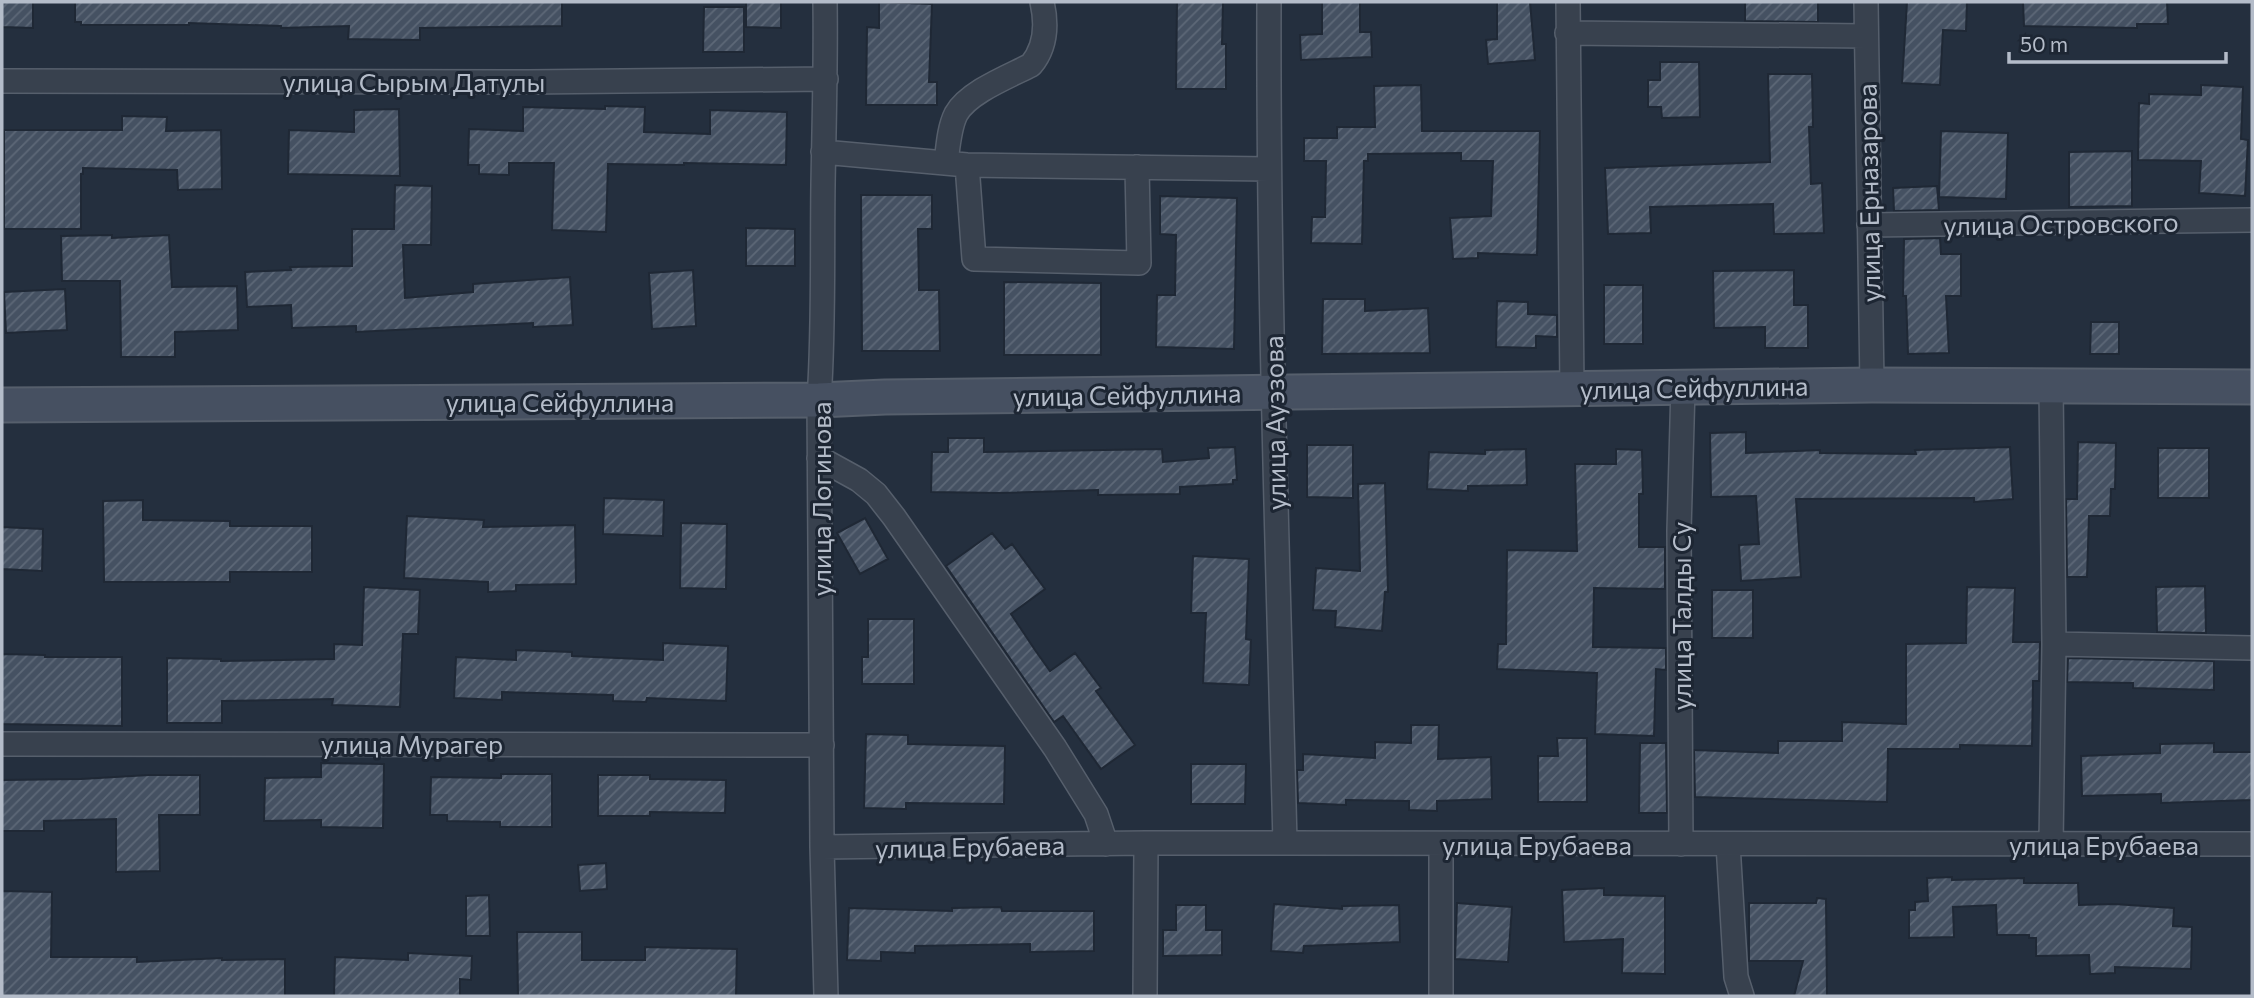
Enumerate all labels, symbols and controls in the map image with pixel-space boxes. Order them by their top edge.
scale bar [2009,21,2226,65]
text: 50 m [2020,31,2068,56]
street label: улица Сырым Датулы [283,66,545,97]
street label: улица Ерназарова [1851,83,1885,303]
street label: улица Островского [1943,205,2179,241]
street label: улица Ауэзова [1257,335,1291,511]
street label: улица Сейфуллина [1579,370,1809,404]
street label: улица Сейфуллина [1012,377,1242,411]
street label: улица Сейфуллина [446,386,674,417]
street label: улица Логинова [805,401,836,597]
street label: улица Талды Су [1665,522,1696,710]
street label: улица Мурагер [321,728,503,759]
street label: улица Ерубаева [875,829,1065,863]
street label: улица Ерубаева [1442,829,1632,860]
street label: улица Ерубаева [2009,829,2199,860]

